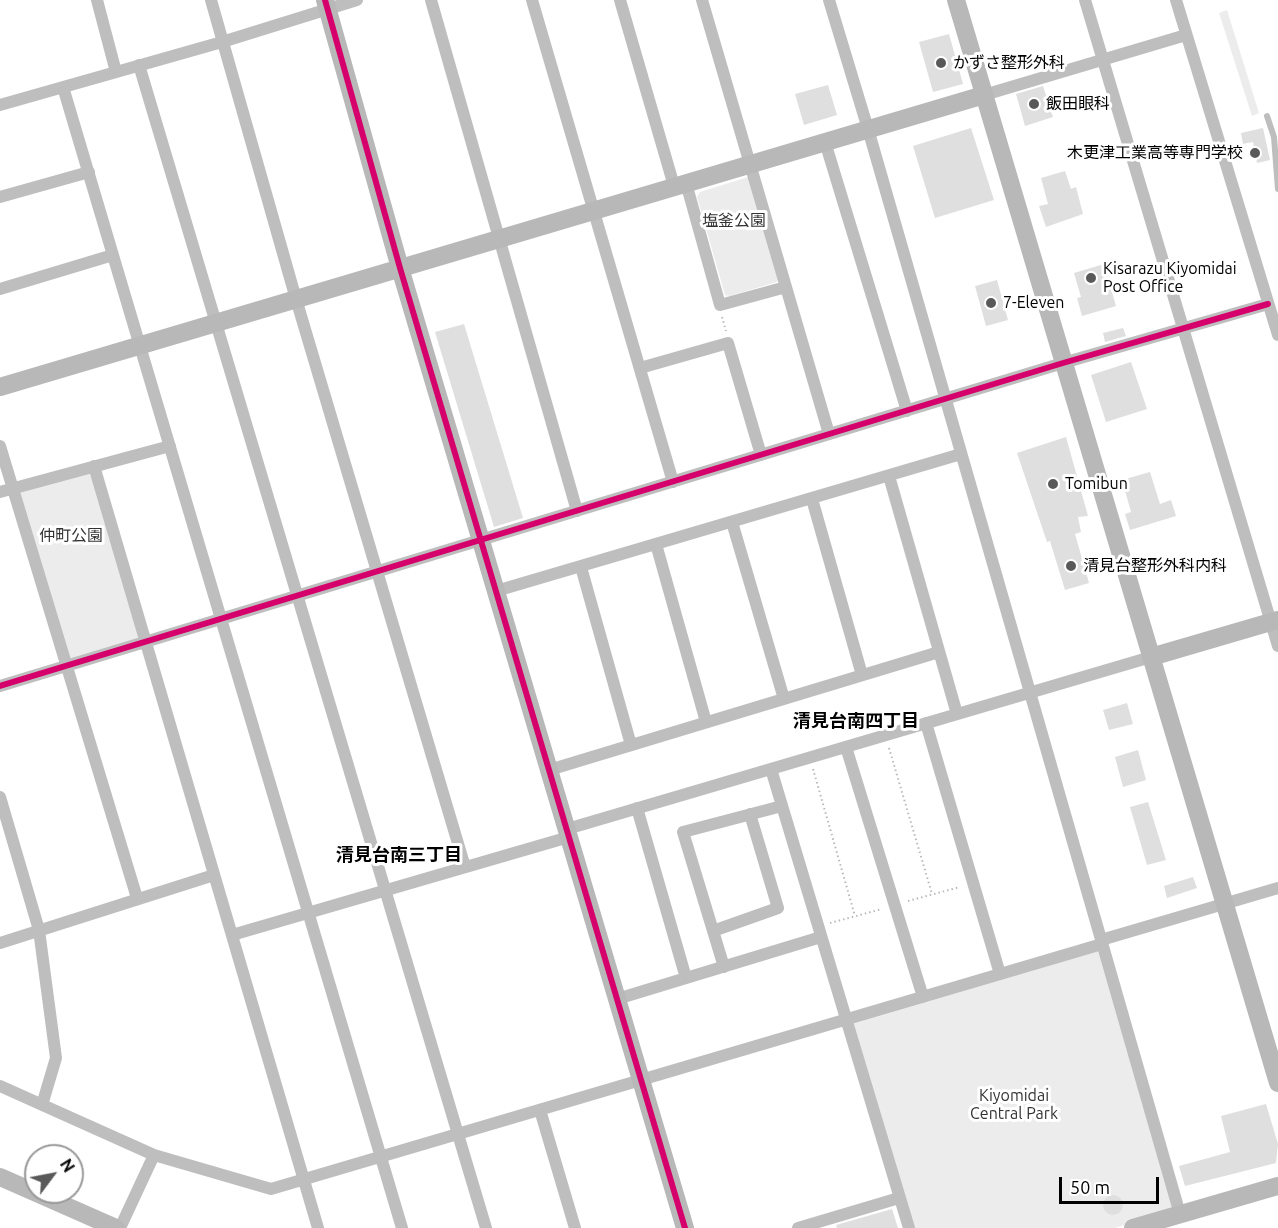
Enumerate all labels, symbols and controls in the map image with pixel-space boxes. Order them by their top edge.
place label: かずさ整形外科 [953,53,1065,73]
marker: かずさ整形外科 [934,56,948,70]
place label: 飯田眼科 [1046,94,1110,114]
marker: 飯田眼科 [1027,97,1041,111]
place label: 木更津工業高等専門学校 [1067,143,1243,163]
marker: 木更津工業高等専門学校 [1248,146,1262,160]
park label: 塩釜公園 [702,211,766,231]
place label: Kisarazu Kiyomidai Post Office [1103,259,1237,297]
marker: Kisarazu Kiyomidai Post Office [1084,271,1098,285]
place label: 7-Eleven [1003,293,1064,313]
marker: 7-Eleven [984,296,998,310]
place label: Tomibun [1065,474,1128,494]
marker: Tomibun [1046,477,1060,491]
park label: 仲町公園 [39,526,103,546]
place label: 清見台整形外科内科 [1083,556,1227,576]
marker: 清見台整形外科内科 [1064,559,1078,573]
district label: 清見台南四丁目 [793,710,919,732]
district label: 清見台南三丁目 [336,844,462,866]
park label: Kiyomidai Central Park [970,1086,1058,1124]
north arrow [24,1144,84,1204]
text: N [57,1156,78,1175]
scale bar [1062,1165,1162,1203]
text: 50 m [1070,1177,1110,1197]

